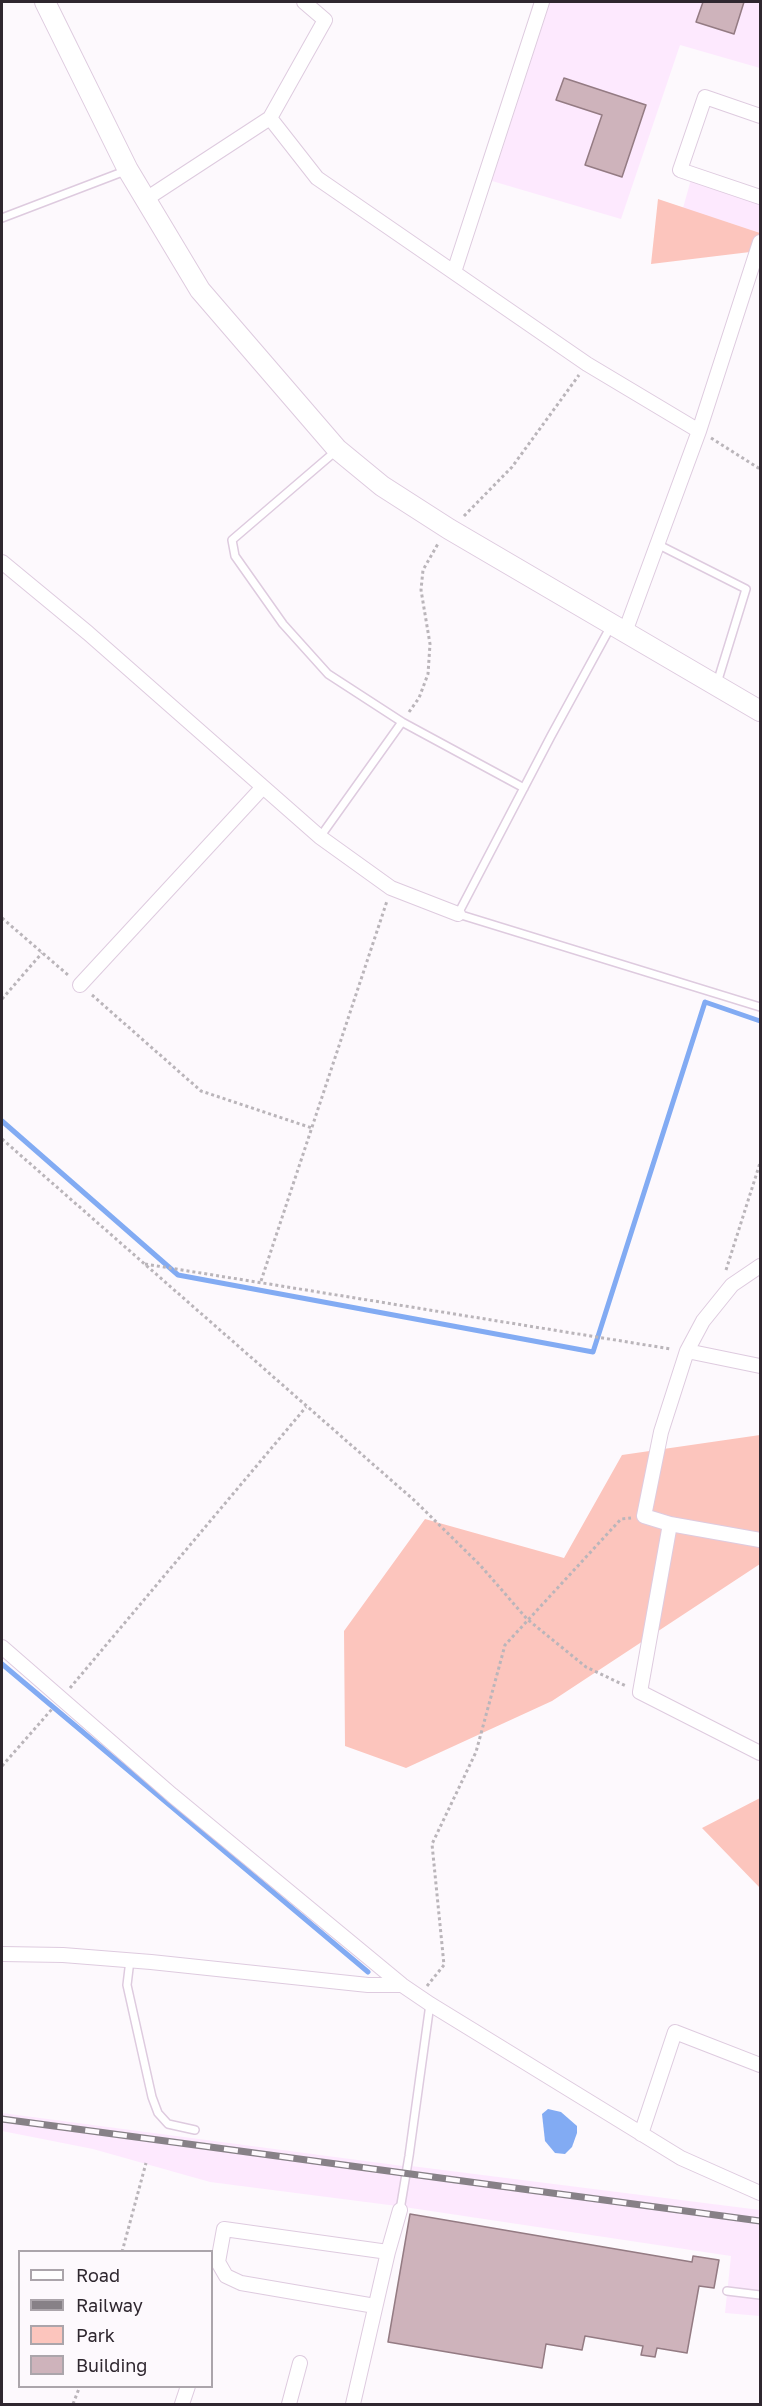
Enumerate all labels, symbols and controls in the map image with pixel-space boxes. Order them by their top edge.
legend [18,2250,213,2388]
text: Road [76,2264,120,2286]
text: Railway [76,2294,143,2316]
text: Park [76,2324,115,2346]
text: Building [76,2354,147,2376]

